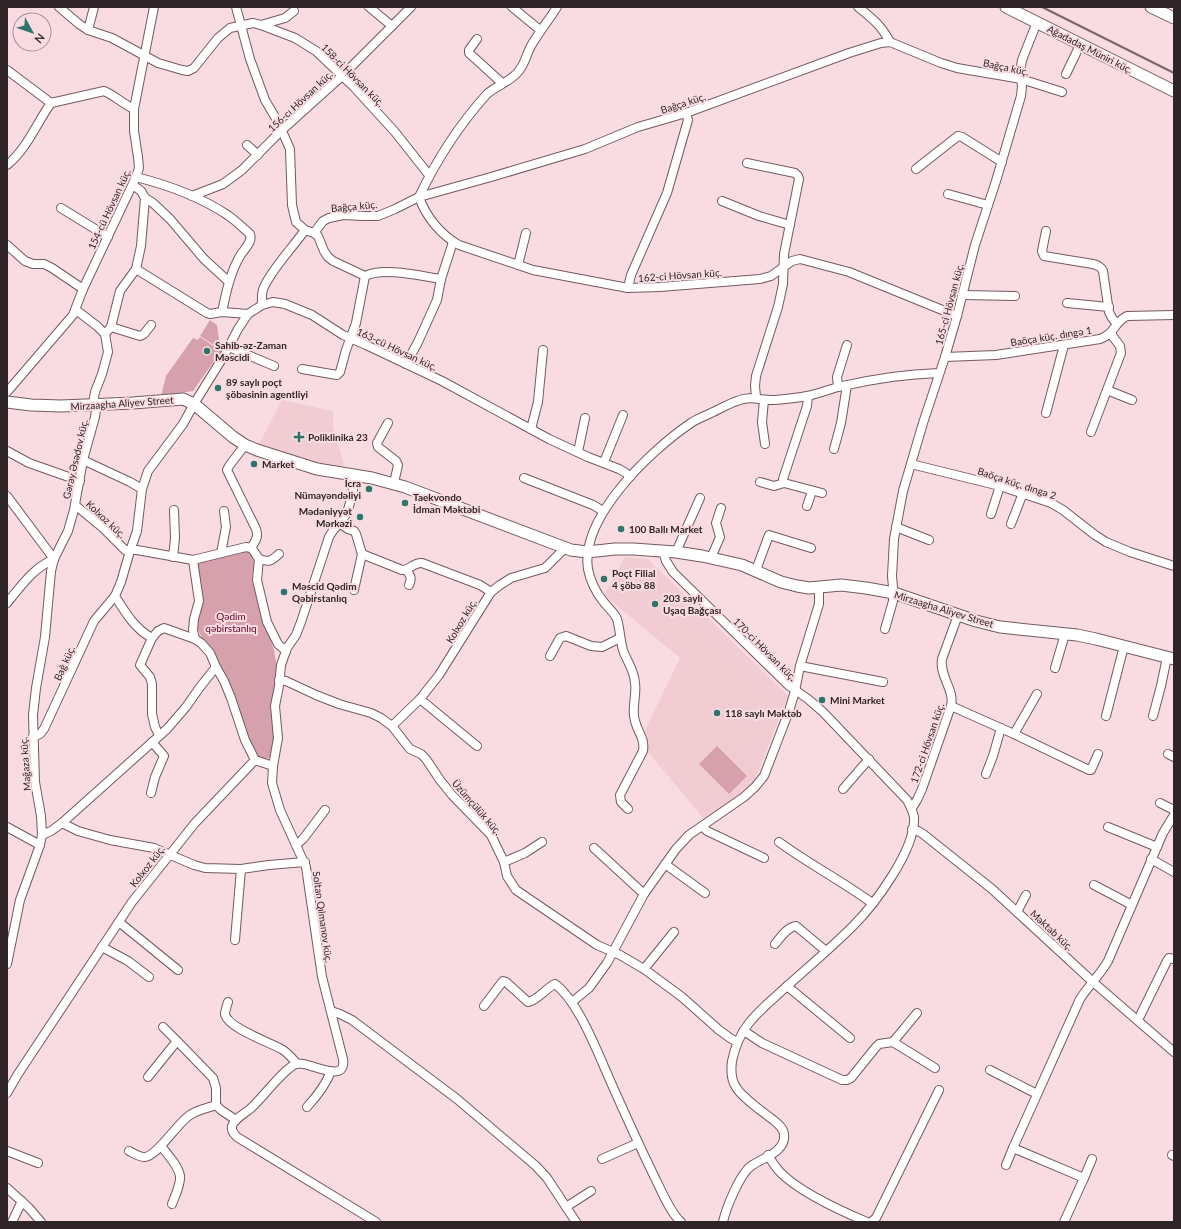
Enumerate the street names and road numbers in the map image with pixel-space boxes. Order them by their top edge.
street label: Ağadadaş Müniri küç. [1045,22,1135,76]
street label: 158-ci Hövsan küç. [319,41,387,109]
street label: Bağça küç. [982,56,1030,78]
street label: 156-cı Hövsan küç. [265,68,335,134]
street label: Bağça küç. [659,90,707,116]
street label: 154-cü Hövsan küç. [85,167,133,251]
street label: Bağça küç. [330,198,378,214]
street label: 165-ci Hövsan küç. [932,262,966,346]
street label: 162-ci Hövsan küç. [638,266,722,284]
street label: Baöça küç. dıngə 1 [1010,324,1093,348]
street label: 163-cü Hövsan küç. [355,325,439,373]
street label: Mirzaagha Aliyev Street [70,393,174,413]
street label: Gəray Əsədov küç. [60,418,90,500]
street label: Baöça küç. dıngə 2 [976,465,1058,501]
street label: Kolxoz küç. [84,498,128,540]
street label: Mirzaagha Aliyev Street [893,588,995,630]
street label: Kolxoz küç. [443,597,479,645]
street label: 170-ci Hövsan küç. [731,615,799,683]
street label: Bağ küç. [51,644,77,682]
street label: 172-ci Hövsan küç. [908,701,946,785]
street label: Mağaza küç. [17,737,33,791]
street label: Üzümçülük küç. [450,777,504,837]
street label: Kolxoz küç. [127,843,167,889]
street label: Soltan Qılmanov küç. [311,870,335,964]
street label: Məktəb küç. [1028,907,1076,953]

